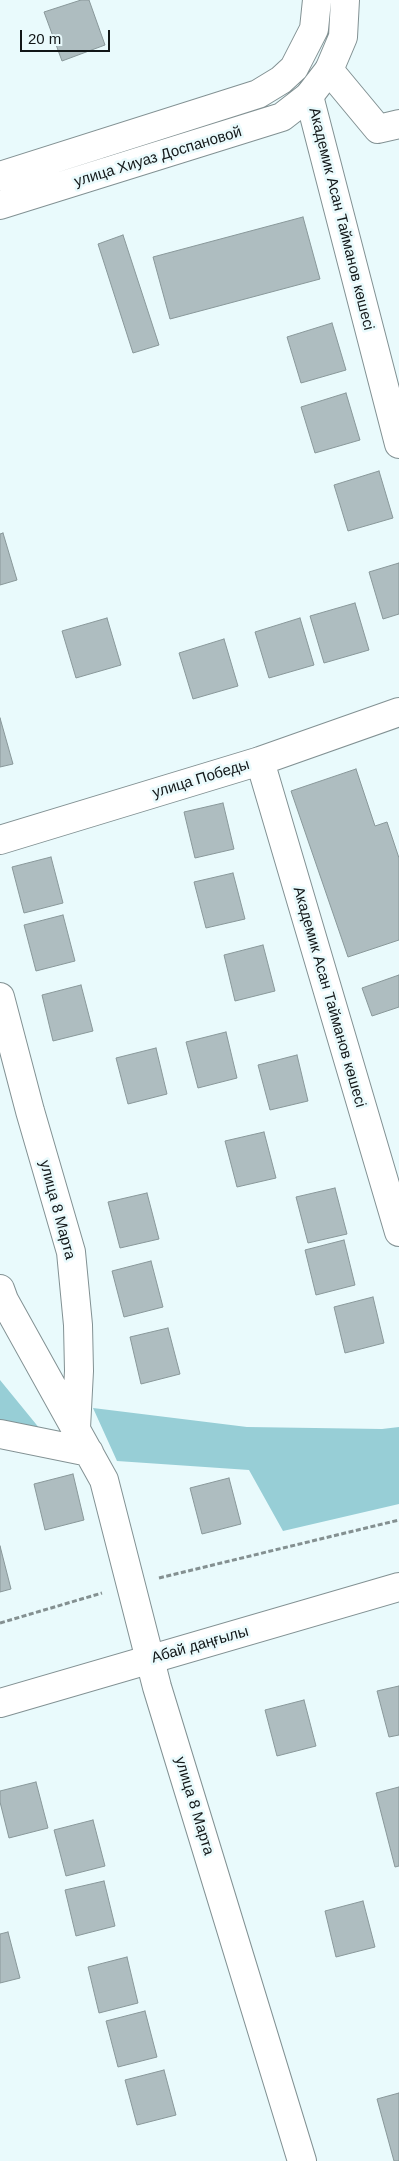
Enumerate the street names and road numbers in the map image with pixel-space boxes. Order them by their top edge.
street label: Академик Асан Тайманов көшесі [305,106,377,332]
street label: улица Хиуаз Доспановой [72,123,244,191]
street label: улица Победы [150,756,252,802]
street label: Академик Асан Тайманов көшесі [289,885,369,1109]
street label: улица 8 Марта [35,1158,79,1262]
street label: Абай даңғылы [149,1623,251,1667]
street label: улица 8 Марта [170,1755,218,1857]

